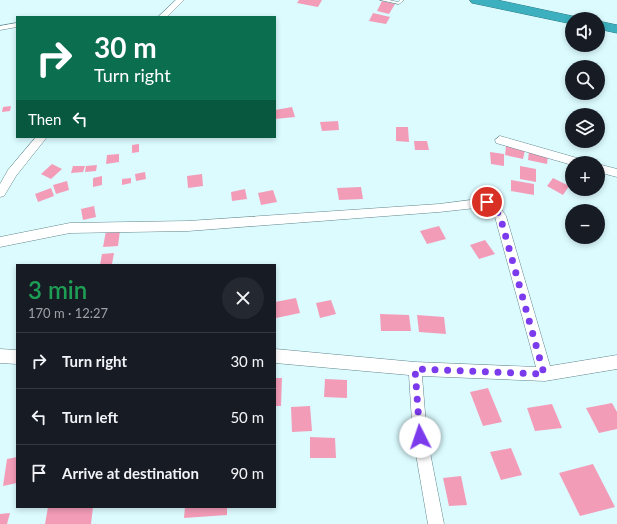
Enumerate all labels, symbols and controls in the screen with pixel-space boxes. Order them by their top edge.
map controls [565,12,605,244]
button: sound [565,12,605,52]
text: 30 m [94,30,157,64]
icon: right [28,32,80,84]
button: search [565,60,605,100]
text: Turn right [94,64,171,86]
icon: left [69,108,91,130]
button: layers [565,108,605,148]
text: Then [28,110,61,128]
button: + [565,156,605,196]
pin [470,185,504,219]
icon: arrive [476,191,498,213]
button: − [565,204,605,244]
text: 3 min [28,275,87,304]
button: close [222,277,264,319]
text: 170 m · 12:27 [28,305,108,321]
icon: right [28,350,50,372]
text: Turn right [62,352,127,370]
text: 30 m [230,352,264,370]
icon: left [28,406,50,428]
text: Turn left [62,408,118,426]
text: 50 m [230,408,264,426]
position arrow [399,416,441,458]
icon: arrive [28,462,50,484]
text: Arrive at destination [62,464,199,482]
text: 90 m [230,464,264,482]

